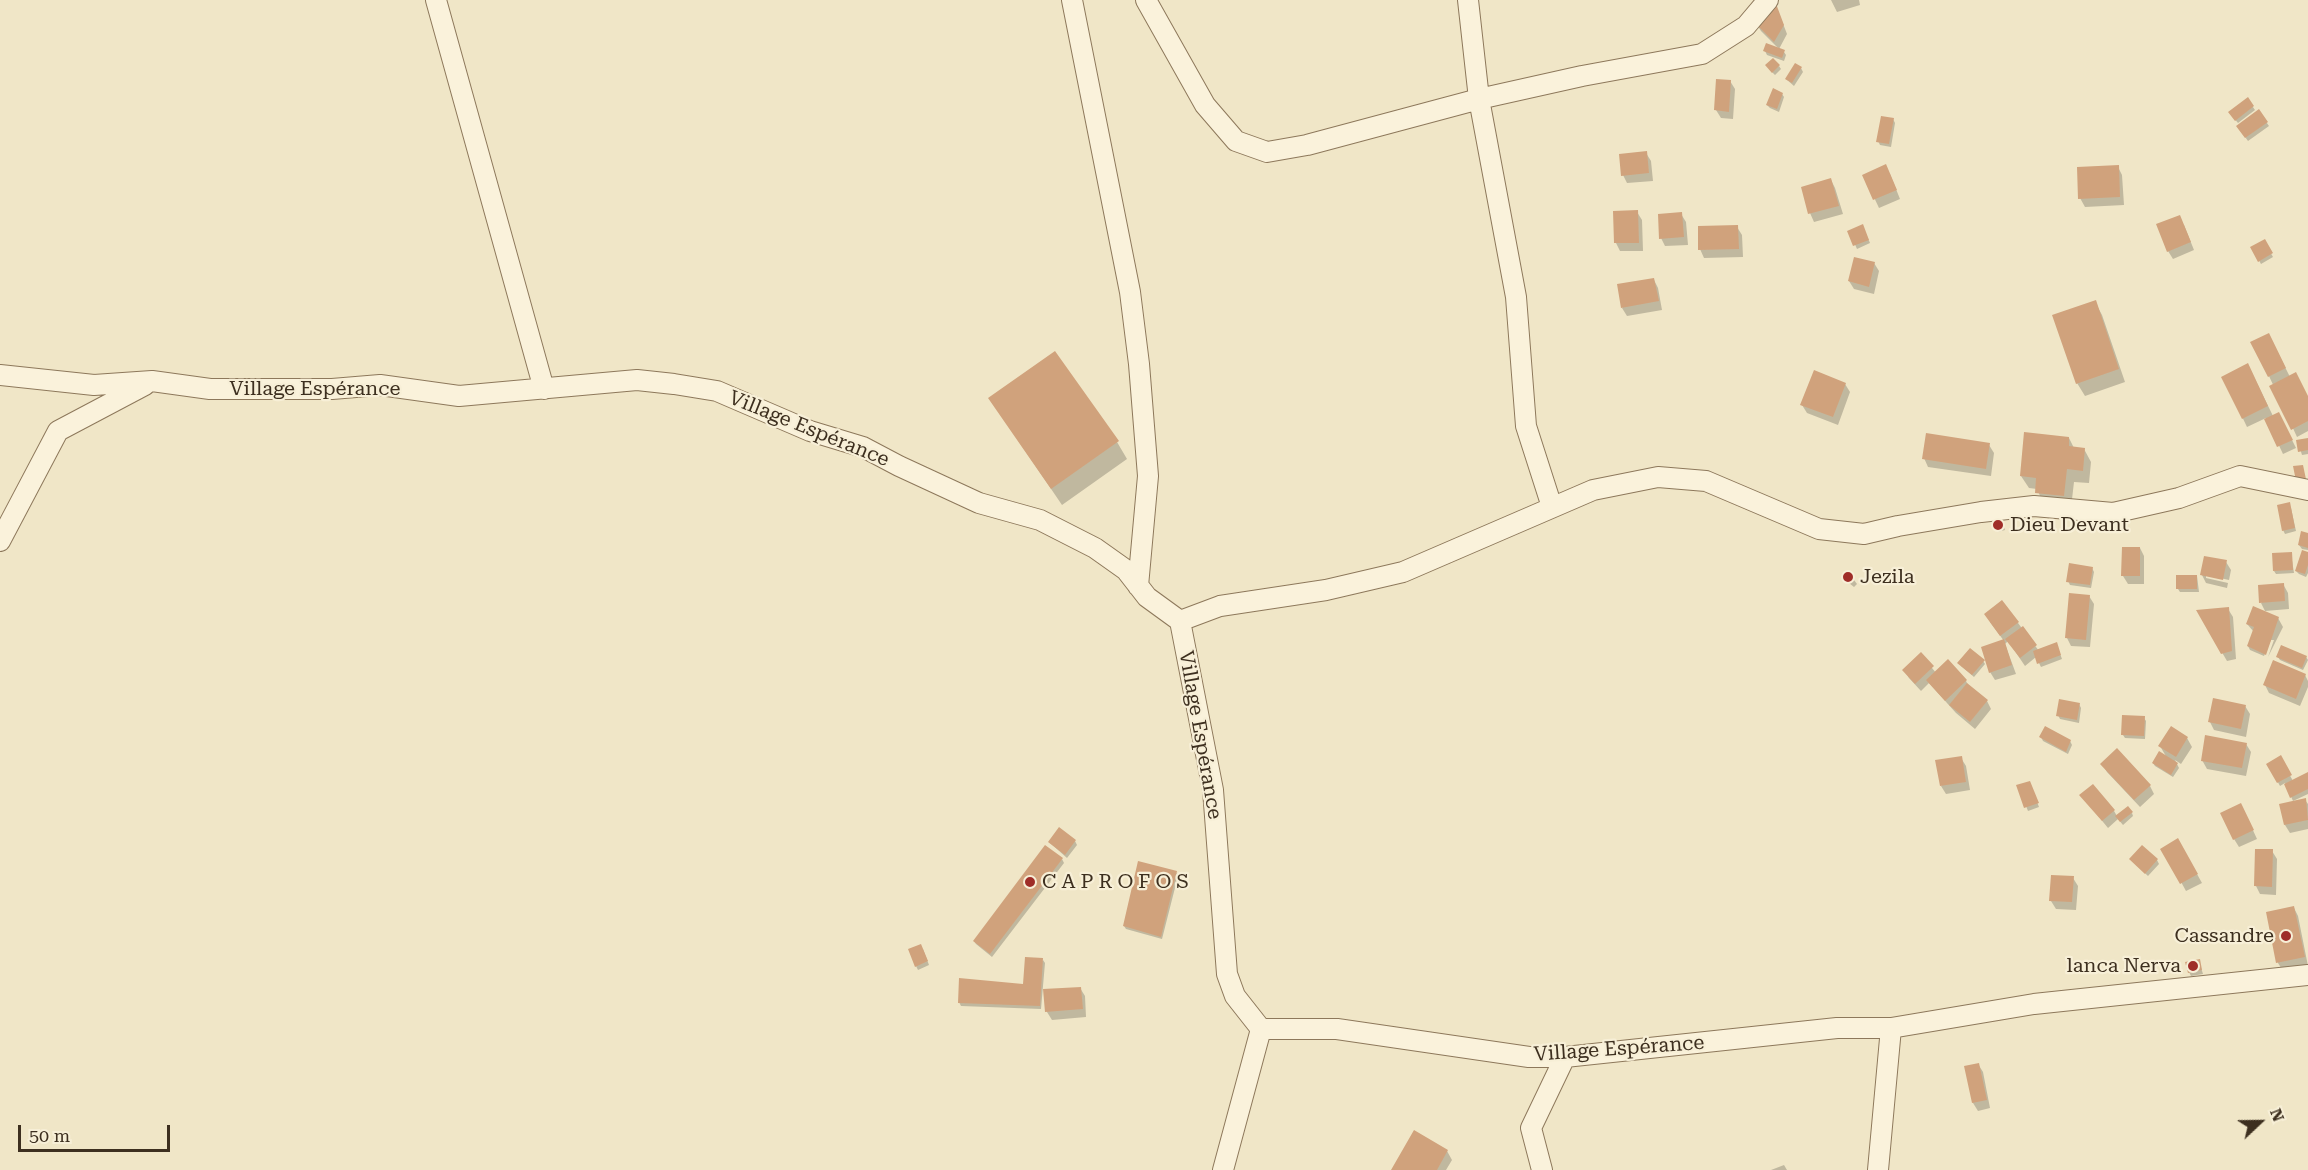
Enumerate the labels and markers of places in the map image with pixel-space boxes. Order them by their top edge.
place label: Dieu Devant [2010,513,2129,537]
marker: Dieu Devant [1991,518,2005,532]
place label: Jezila [1860,565,1915,589]
marker: Jezila [1841,570,1855,584]
place label: C A P R O F O S [1042,870,1189,894]
marker: C A P R O F O S [1023,875,1037,889]
place label: Cassandre [2174,924,2274,948]
marker: Cassandre [2279,929,2293,943]
place label: lanca Nerva [2067,954,2181,978]
marker: lanca Nerva [2186,959,2200,973]

